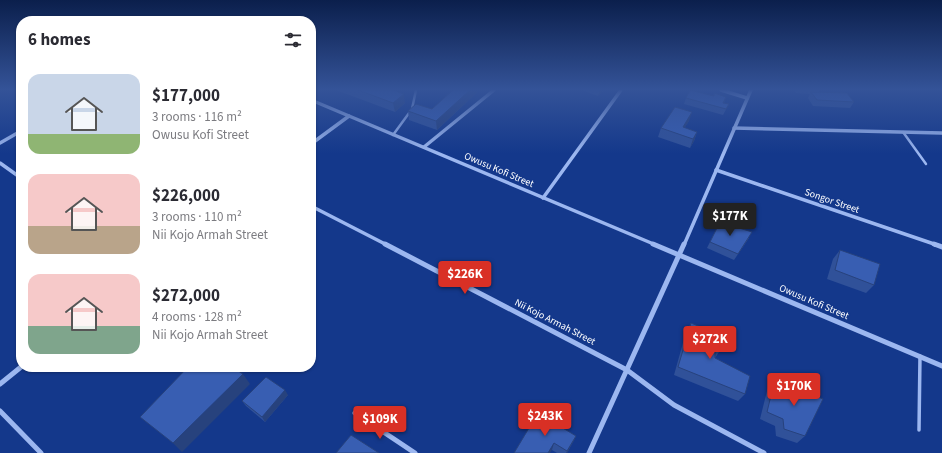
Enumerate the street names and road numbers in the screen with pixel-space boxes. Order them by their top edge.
street label: Owusu Kofi Street [462,149,537,191]
street label: Songor Street [803,185,862,217]
street label: Owusu Kofi Street [777,281,852,323]
street label: Nii Kojo Armah Street [512,296,598,349]

